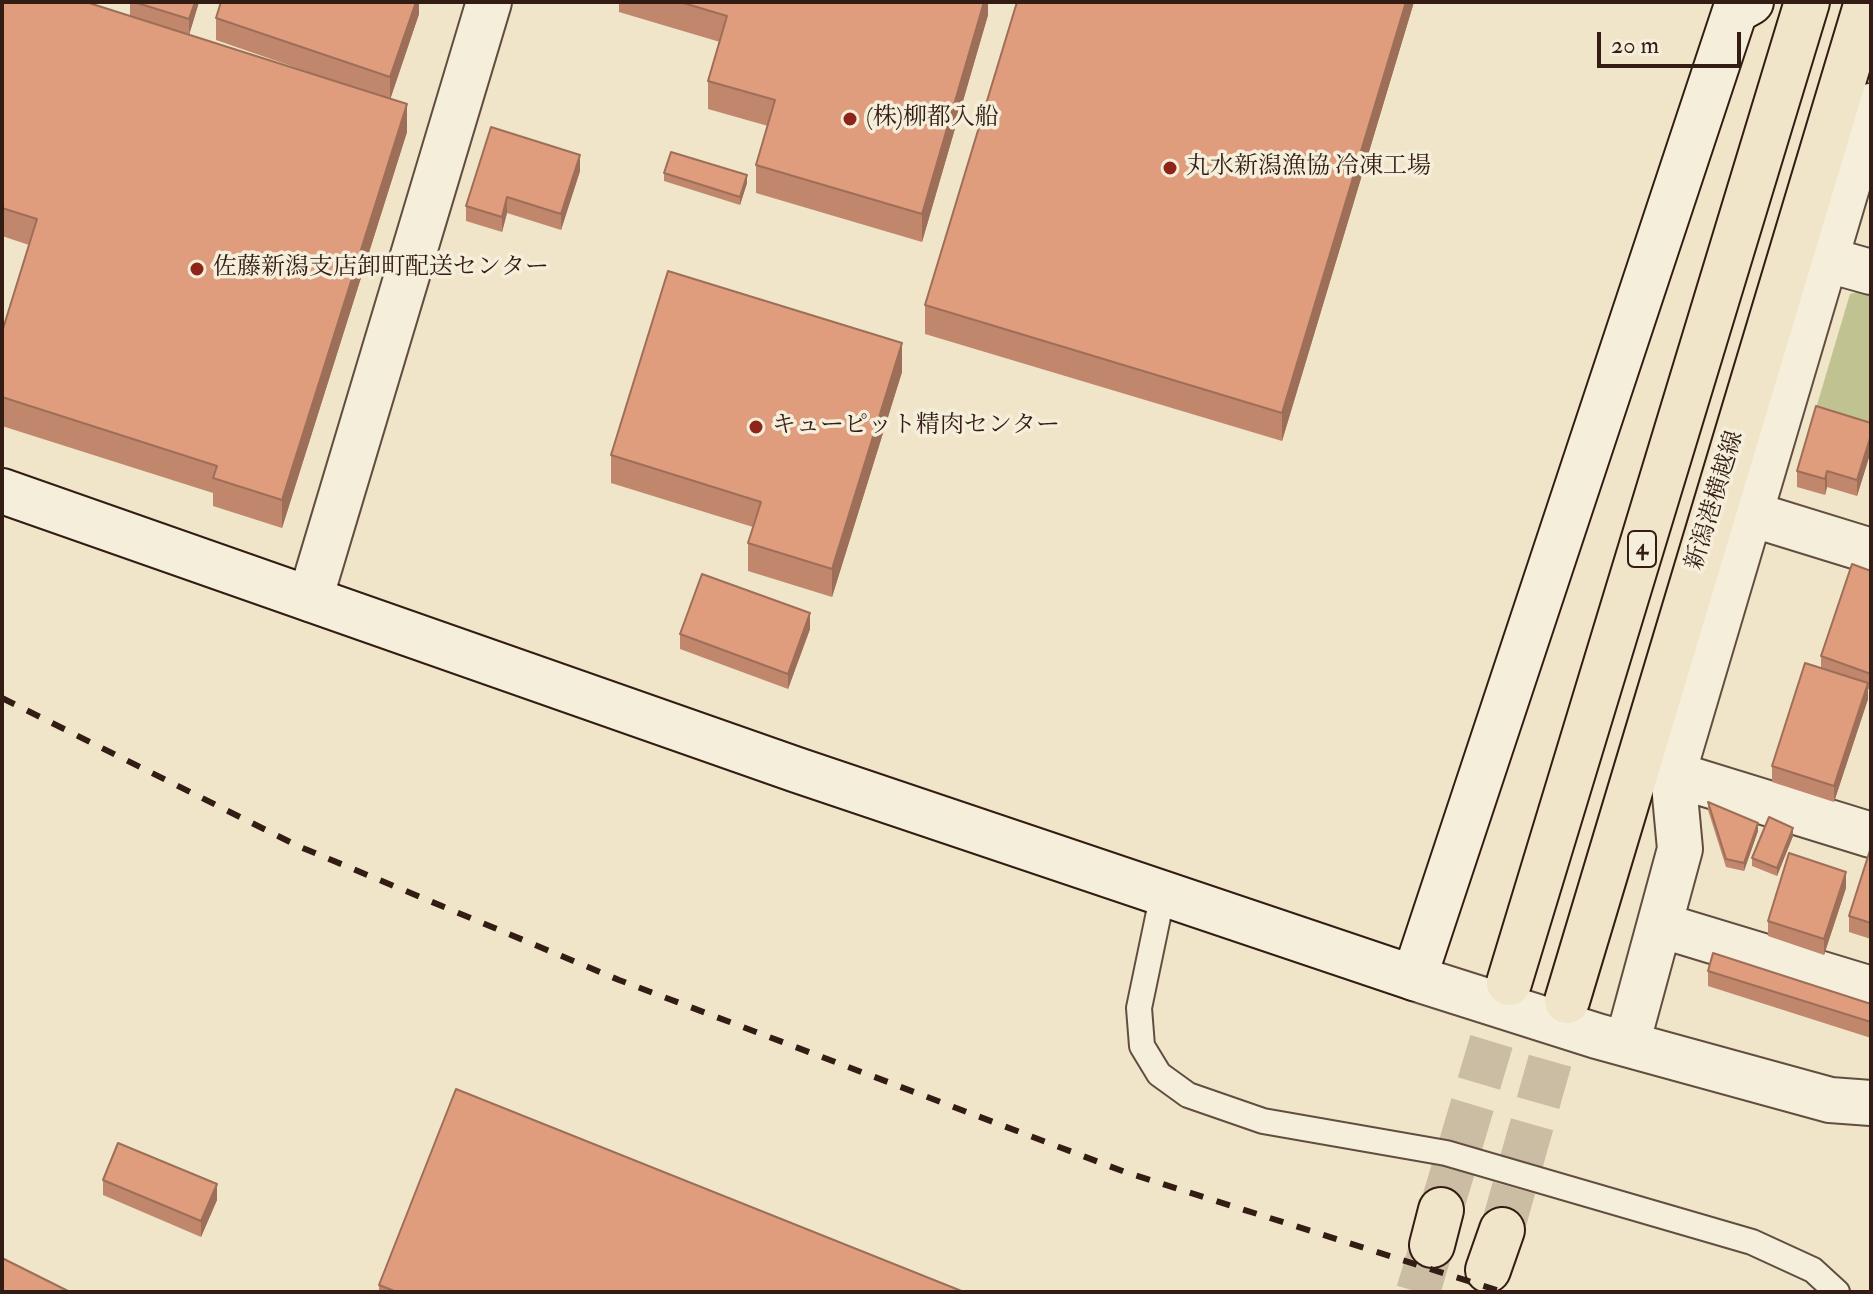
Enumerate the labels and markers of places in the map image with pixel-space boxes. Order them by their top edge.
place label: (株)柳都入船 [866,105,999,133]
marker: (株)柳都入船 [841,110,859,128]
place label: 丸水新潟漁協 冷凍工場 [1186,154,1431,182]
marker: 丸水新潟漁協 冷凍工場 [1161,159,1179,177]
place label: 佐藤新潟支店卸町配送センター [213,255,549,283]
marker: 佐藤新潟支店卸町配送センター [188,260,206,278]
place label: キューピット精肉センター [772,413,1060,441]
marker: キューピット精肉センター [747,418,765,436]

